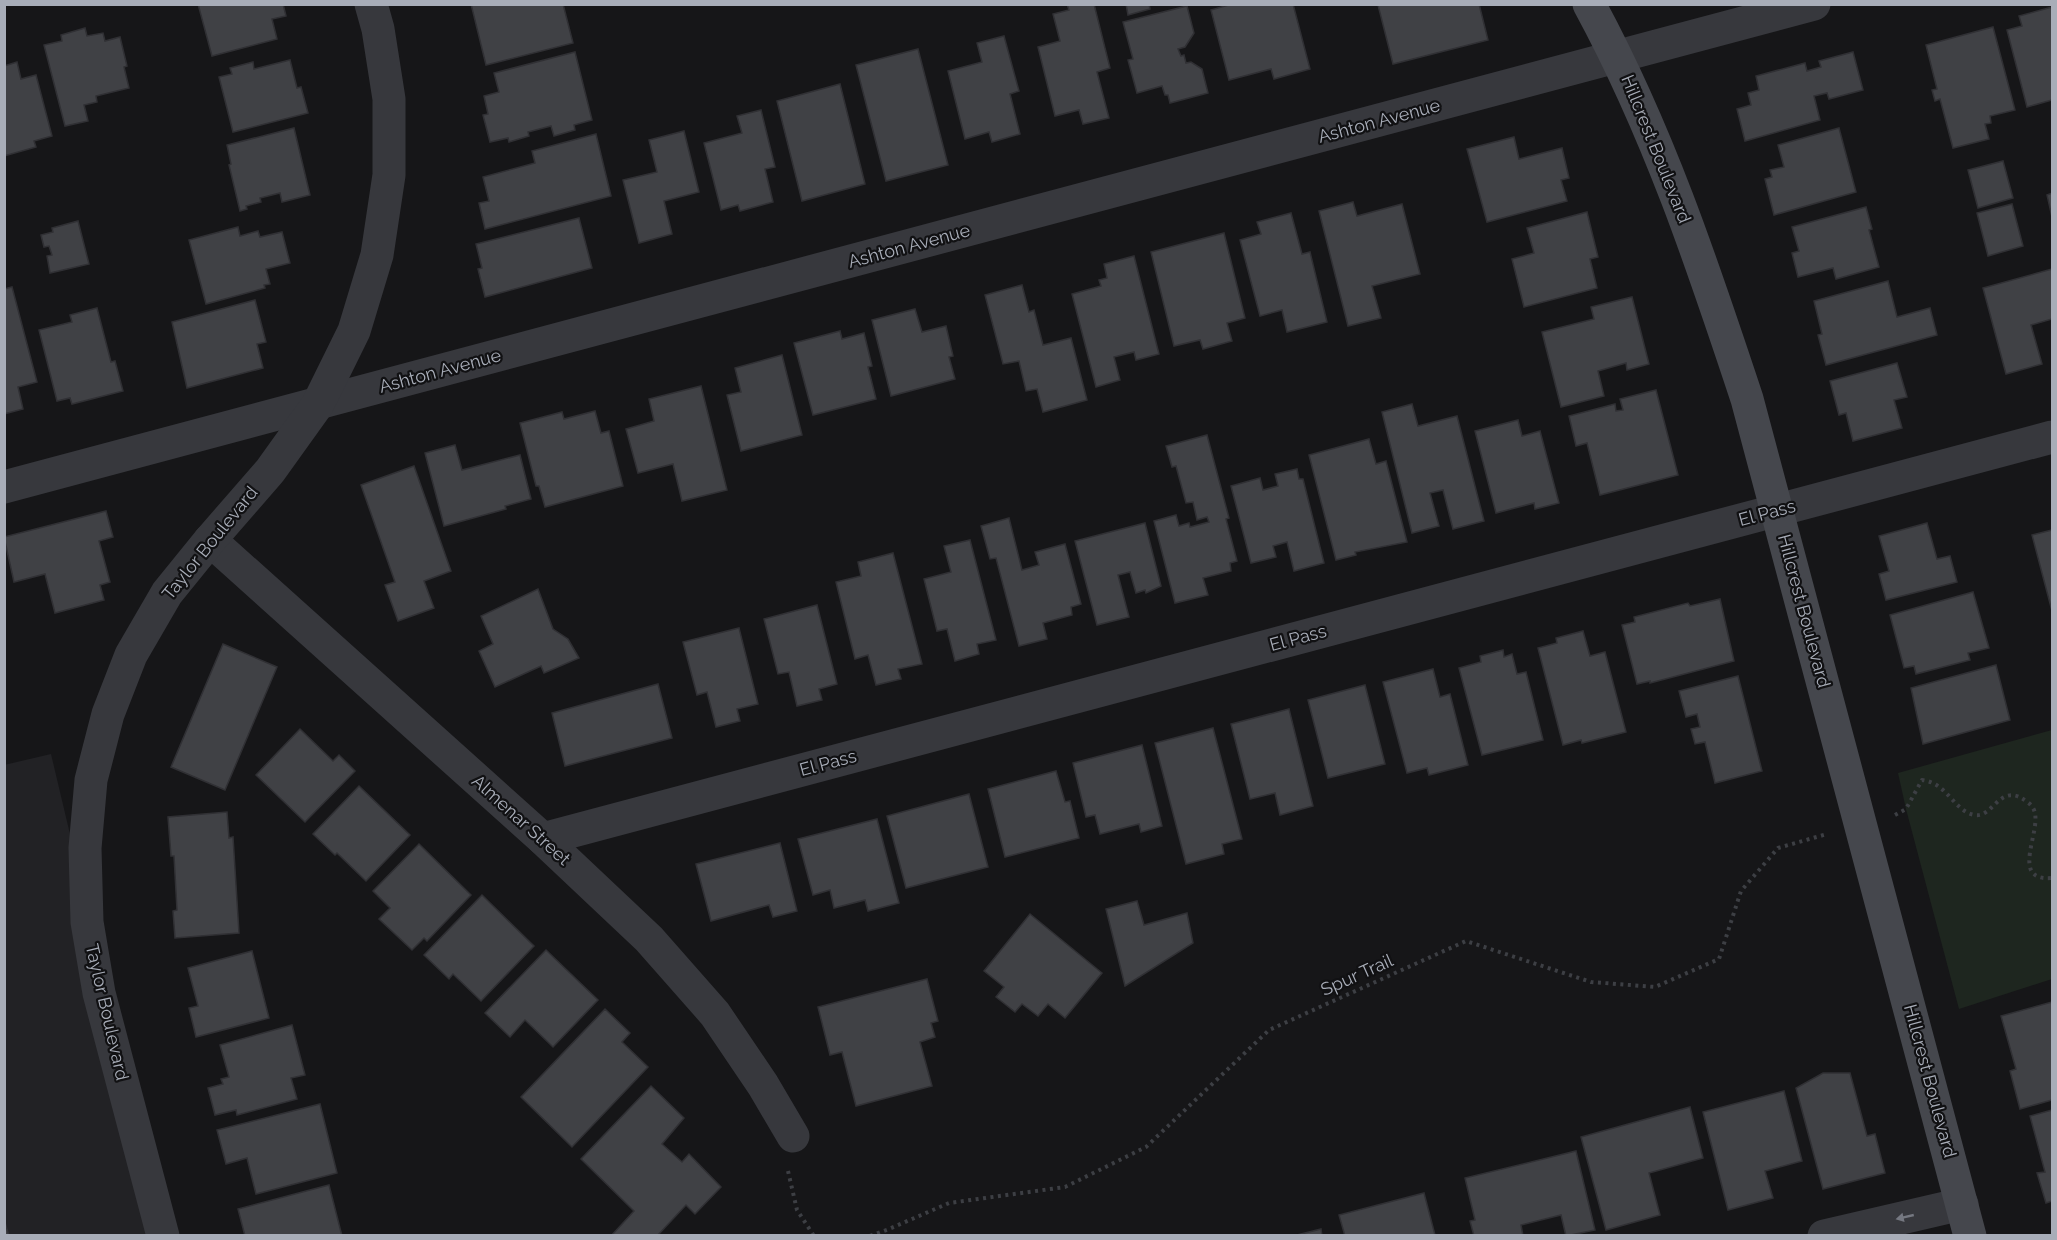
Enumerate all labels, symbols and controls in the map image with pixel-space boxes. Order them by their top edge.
street label: Hillcrest Boulevard [1617,72,1696,226]
street label: Ashton Avenue [1316,94,1443,147]
street label: Ashton Avenue [846,219,973,272]
street label: Ashton Avenue [377,344,504,397]
street label: Taylor Boulevard [158,482,262,604]
street label: El Pass [1736,495,1798,530]
street label: Hillcrest Boulevard [1774,532,1835,690]
street label: El Pass [1267,620,1329,655]
street label: El Pass [797,745,859,780]
street label: Almenar Street [468,770,575,869]
street label: Taylor Boulevard [82,942,133,1082]
street label: Spur Trail [1317,949,1396,1000]
street label: Hillcrest Boulevard [1900,1002,1961,1160]
one-way arrow [1896,1213,1915,1222]

